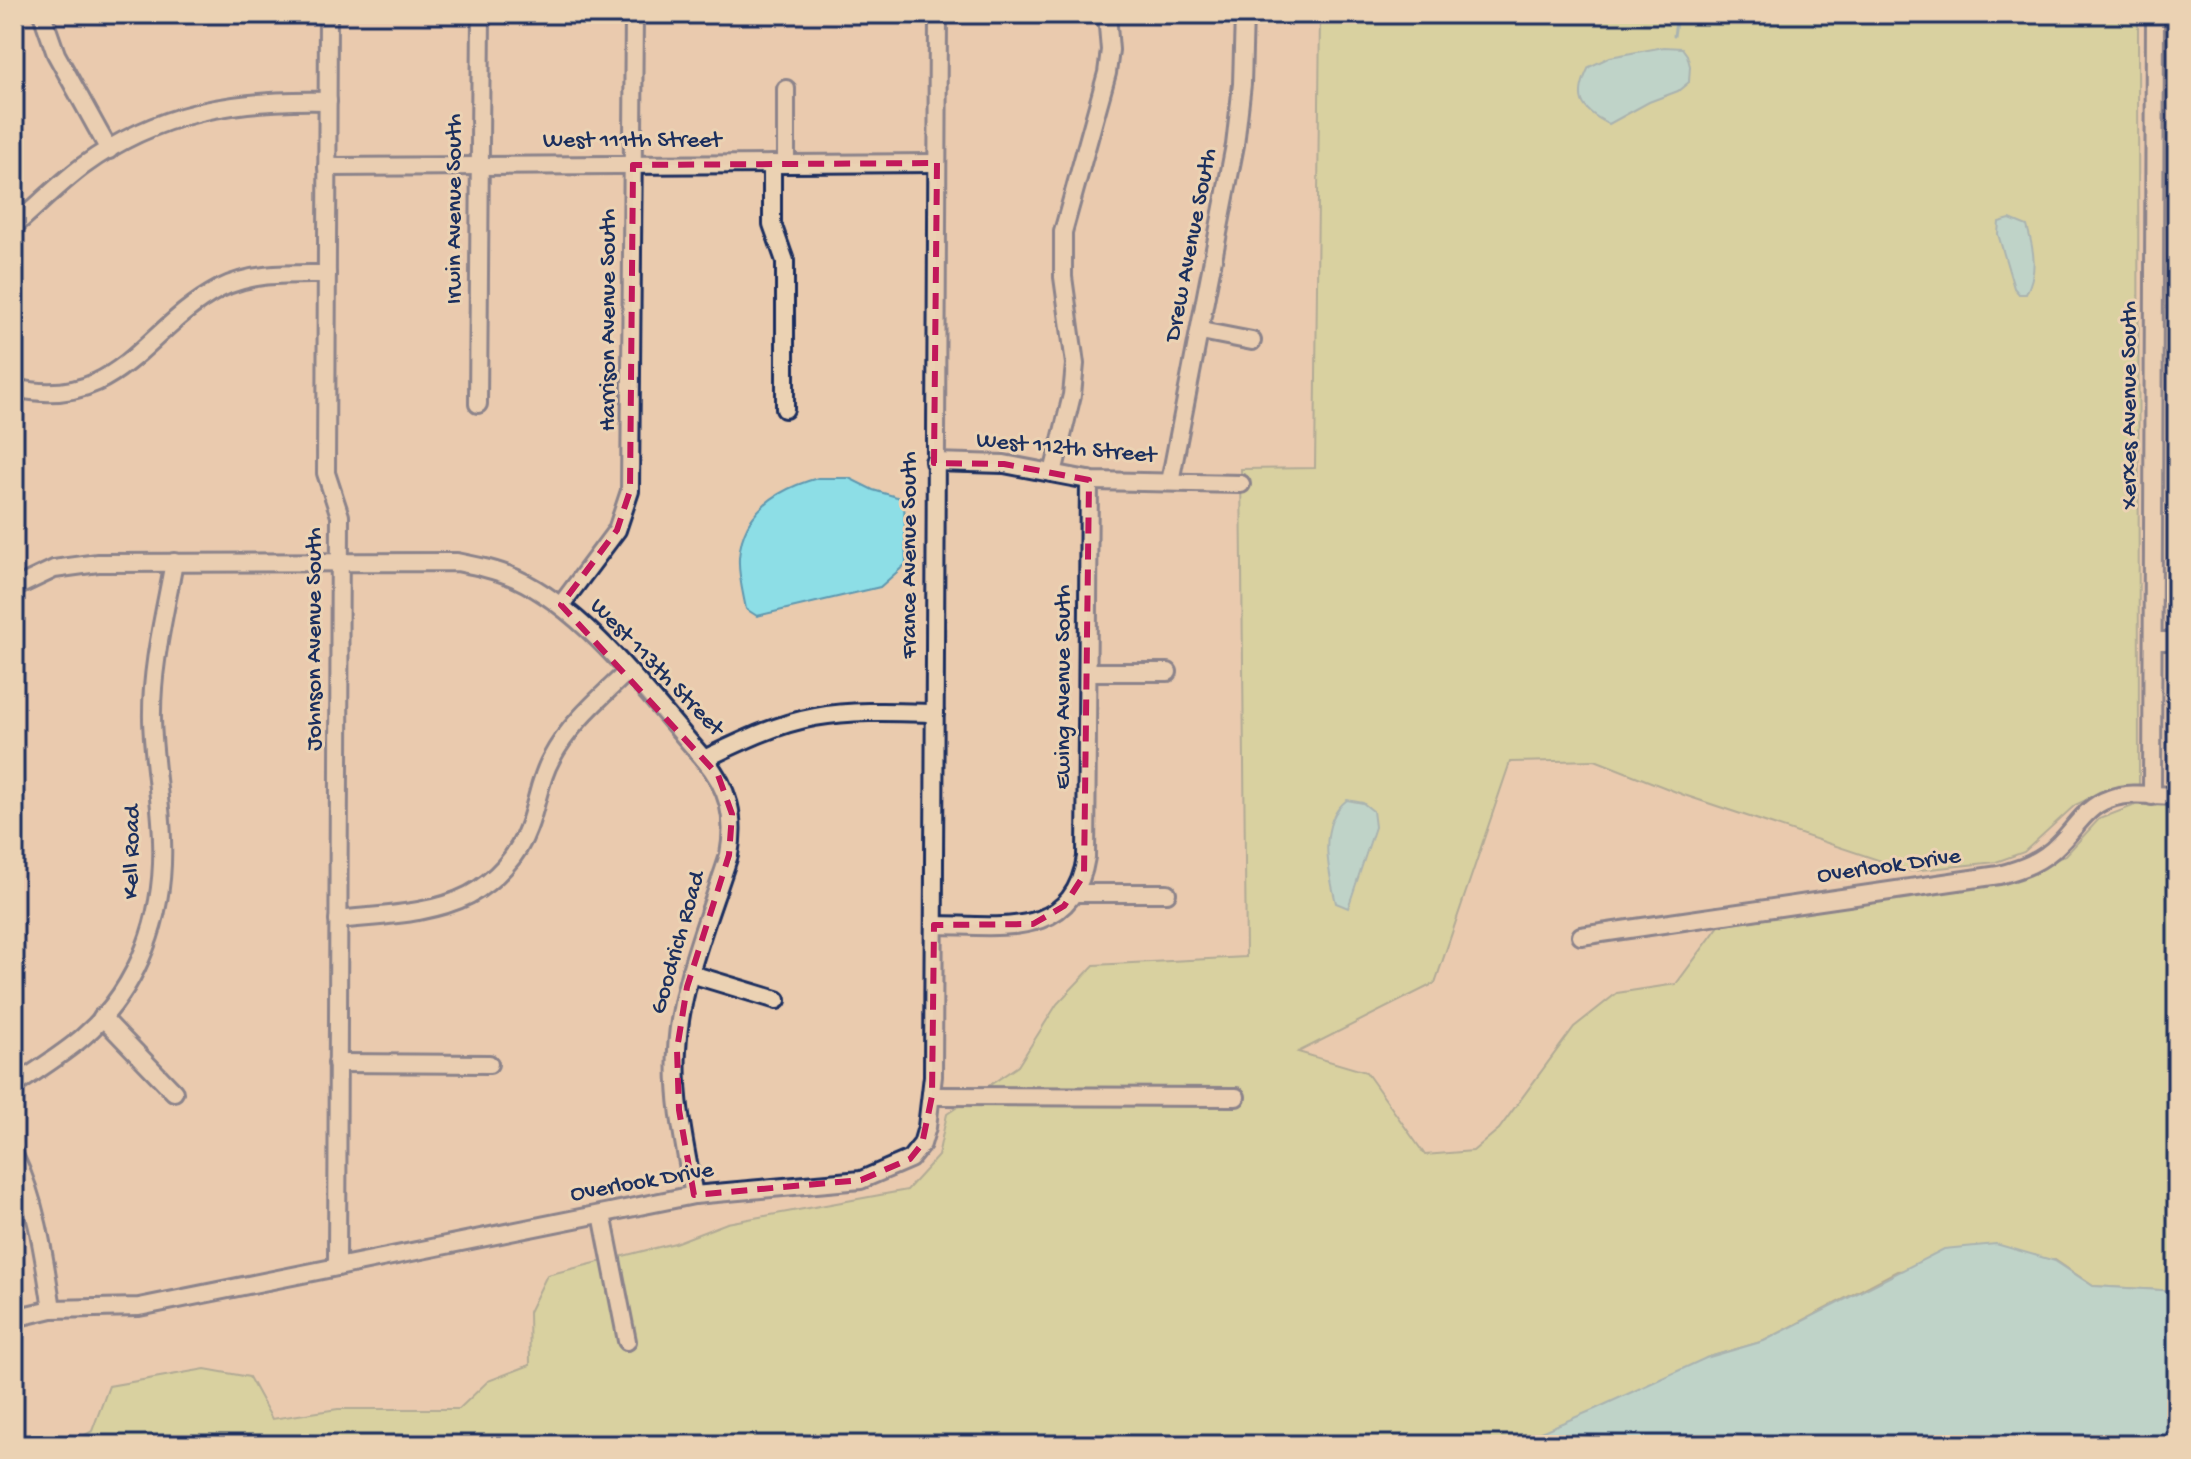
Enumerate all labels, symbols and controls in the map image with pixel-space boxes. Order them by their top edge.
street label: Irwin Avenue South [441,114,470,304]
street label: West 111th Street [543,127,723,156]
street label: Drew Avenue South [1159,146,1225,346]
street label: Harrison Avenue South [595,208,624,432]
street label: Xerxes Avenue South [2116,301,2145,510]
street label: West 112th Street [975,427,1159,472]
street label: France Avenue South [896,451,925,660]
street label: Johnson Avenue South [301,527,330,751]
street label: Ewing Avenue South [1050,584,1079,789]
street label: West 113th Street [583,593,731,745]
street label: Kell Road [118,803,148,899]
street label: Overlook Drive [1815,842,1963,891]
street label: Goodrich Road [645,867,714,1018]
street label: Overlook Drive [568,1156,716,1210]

